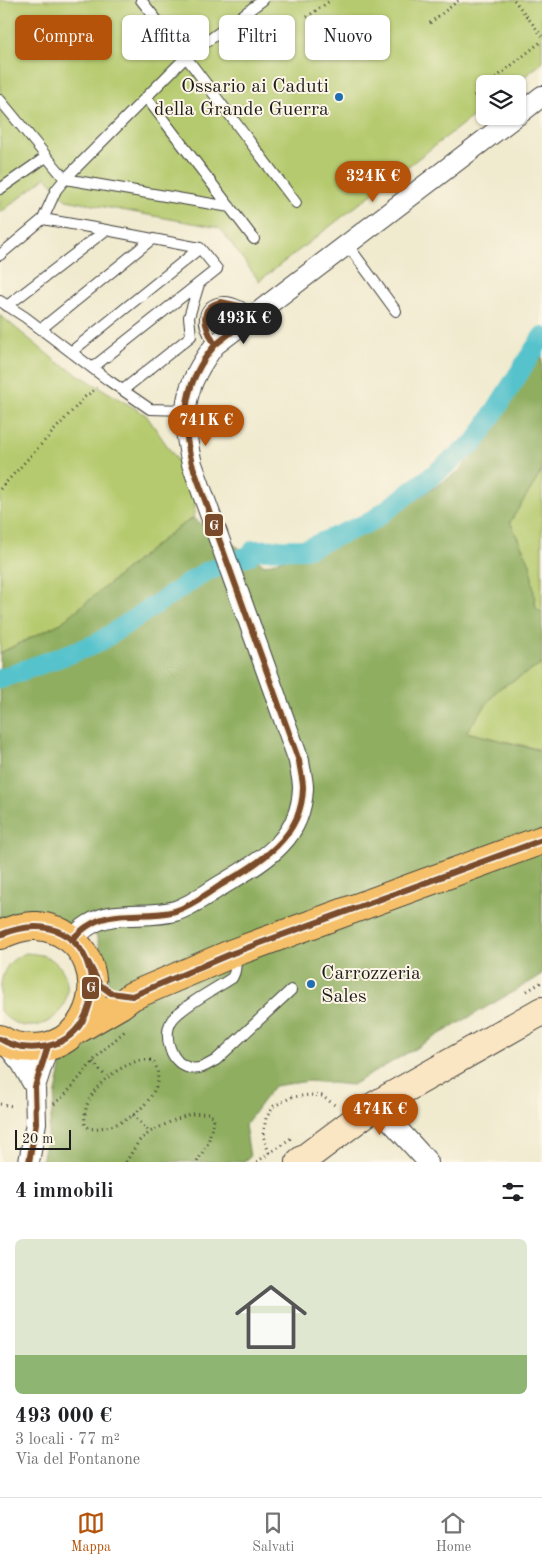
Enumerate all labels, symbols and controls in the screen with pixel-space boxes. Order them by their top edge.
chip: Compra [15,15,112,60]
chip: Affitta [122,15,209,60]
chip: Filtri [219,15,295,60]
chip: Nuovo [305,15,390,60]
map controls [476,75,526,125]
button: layers [476,75,526,125]
place label: Ossario ai Caduti della Grande Guerra [154,77,329,120]
marker: Ossario ai Caduti della Grande Guerra [333,91,345,103]
pin: 324K € [332,160,414,203]
text: 324K € [346,169,400,185]
pin: 493K € [203,302,285,345]
text: 493K € [217,311,271,327]
pin: 741K € [165,404,247,447]
text: 741K € [179,413,233,429]
line badge: G [204,513,224,537]
text: G [209,519,219,533]
place label: Carrozzeria Sales [321,964,421,1007]
line badge: G [81,976,100,1000]
marker: Carrozzeria Sales [305,978,317,990]
text: G [86,981,96,995]
pin: 474K € [339,1094,421,1136]
text: 474K € [353,1102,407,1118]
scale bar [15,1127,71,1150]
text: 20 m [22,1132,53,1146]
icon: filters [499,1178,527,1206]
text: 4 immobili [15,1181,113,1202]
icon: home [226,1272,316,1362]
text: 493 000 € [15,1406,112,1427]
text: 3 locali · 77 m² [15,1432,120,1448]
text: Via del Fontanone [15,1452,140,1468]
tab: Mappa [71,1509,111,1556]
tab: Salvati [252,1509,294,1556]
tab: Home [436,1509,471,1556]

